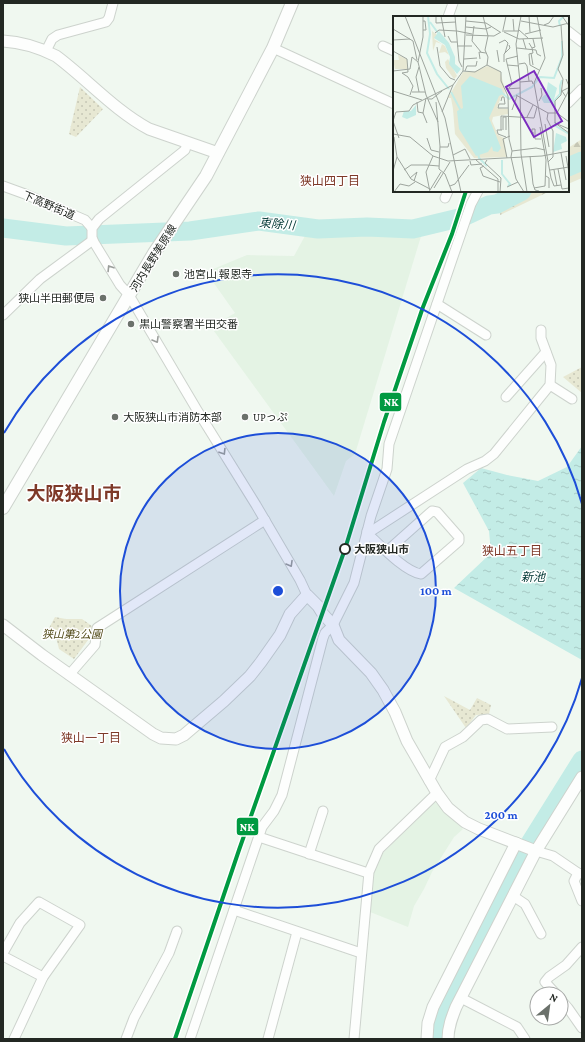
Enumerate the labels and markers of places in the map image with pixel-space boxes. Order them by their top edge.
place label: 池宮山 報恩寺 [184,268,252,280]
marker: 池宮山 報恩寺 [171,269,181,279]
place label: 狭山半田郵便局 [18,292,95,304]
marker: 狭山半田郵便局 [98,293,108,303]
place label: 黒山警察署半田交番 [139,318,238,330]
marker: 黒山警察署半田交番 [126,319,136,329]
place label: 大阪狭山市消防本部 [123,411,222,423]
place label: UPっぷ [253,411,288,423]
marker: 大阪狭山市消防本部 [110,412,120,422]
marker: UPっぷ [240,412,250,422]
marker: 大阪狭山市 [339,543,351,555]
place label: 大阪狭山市 [354,543,409,555]
centre of rings [271,584,285,598]

